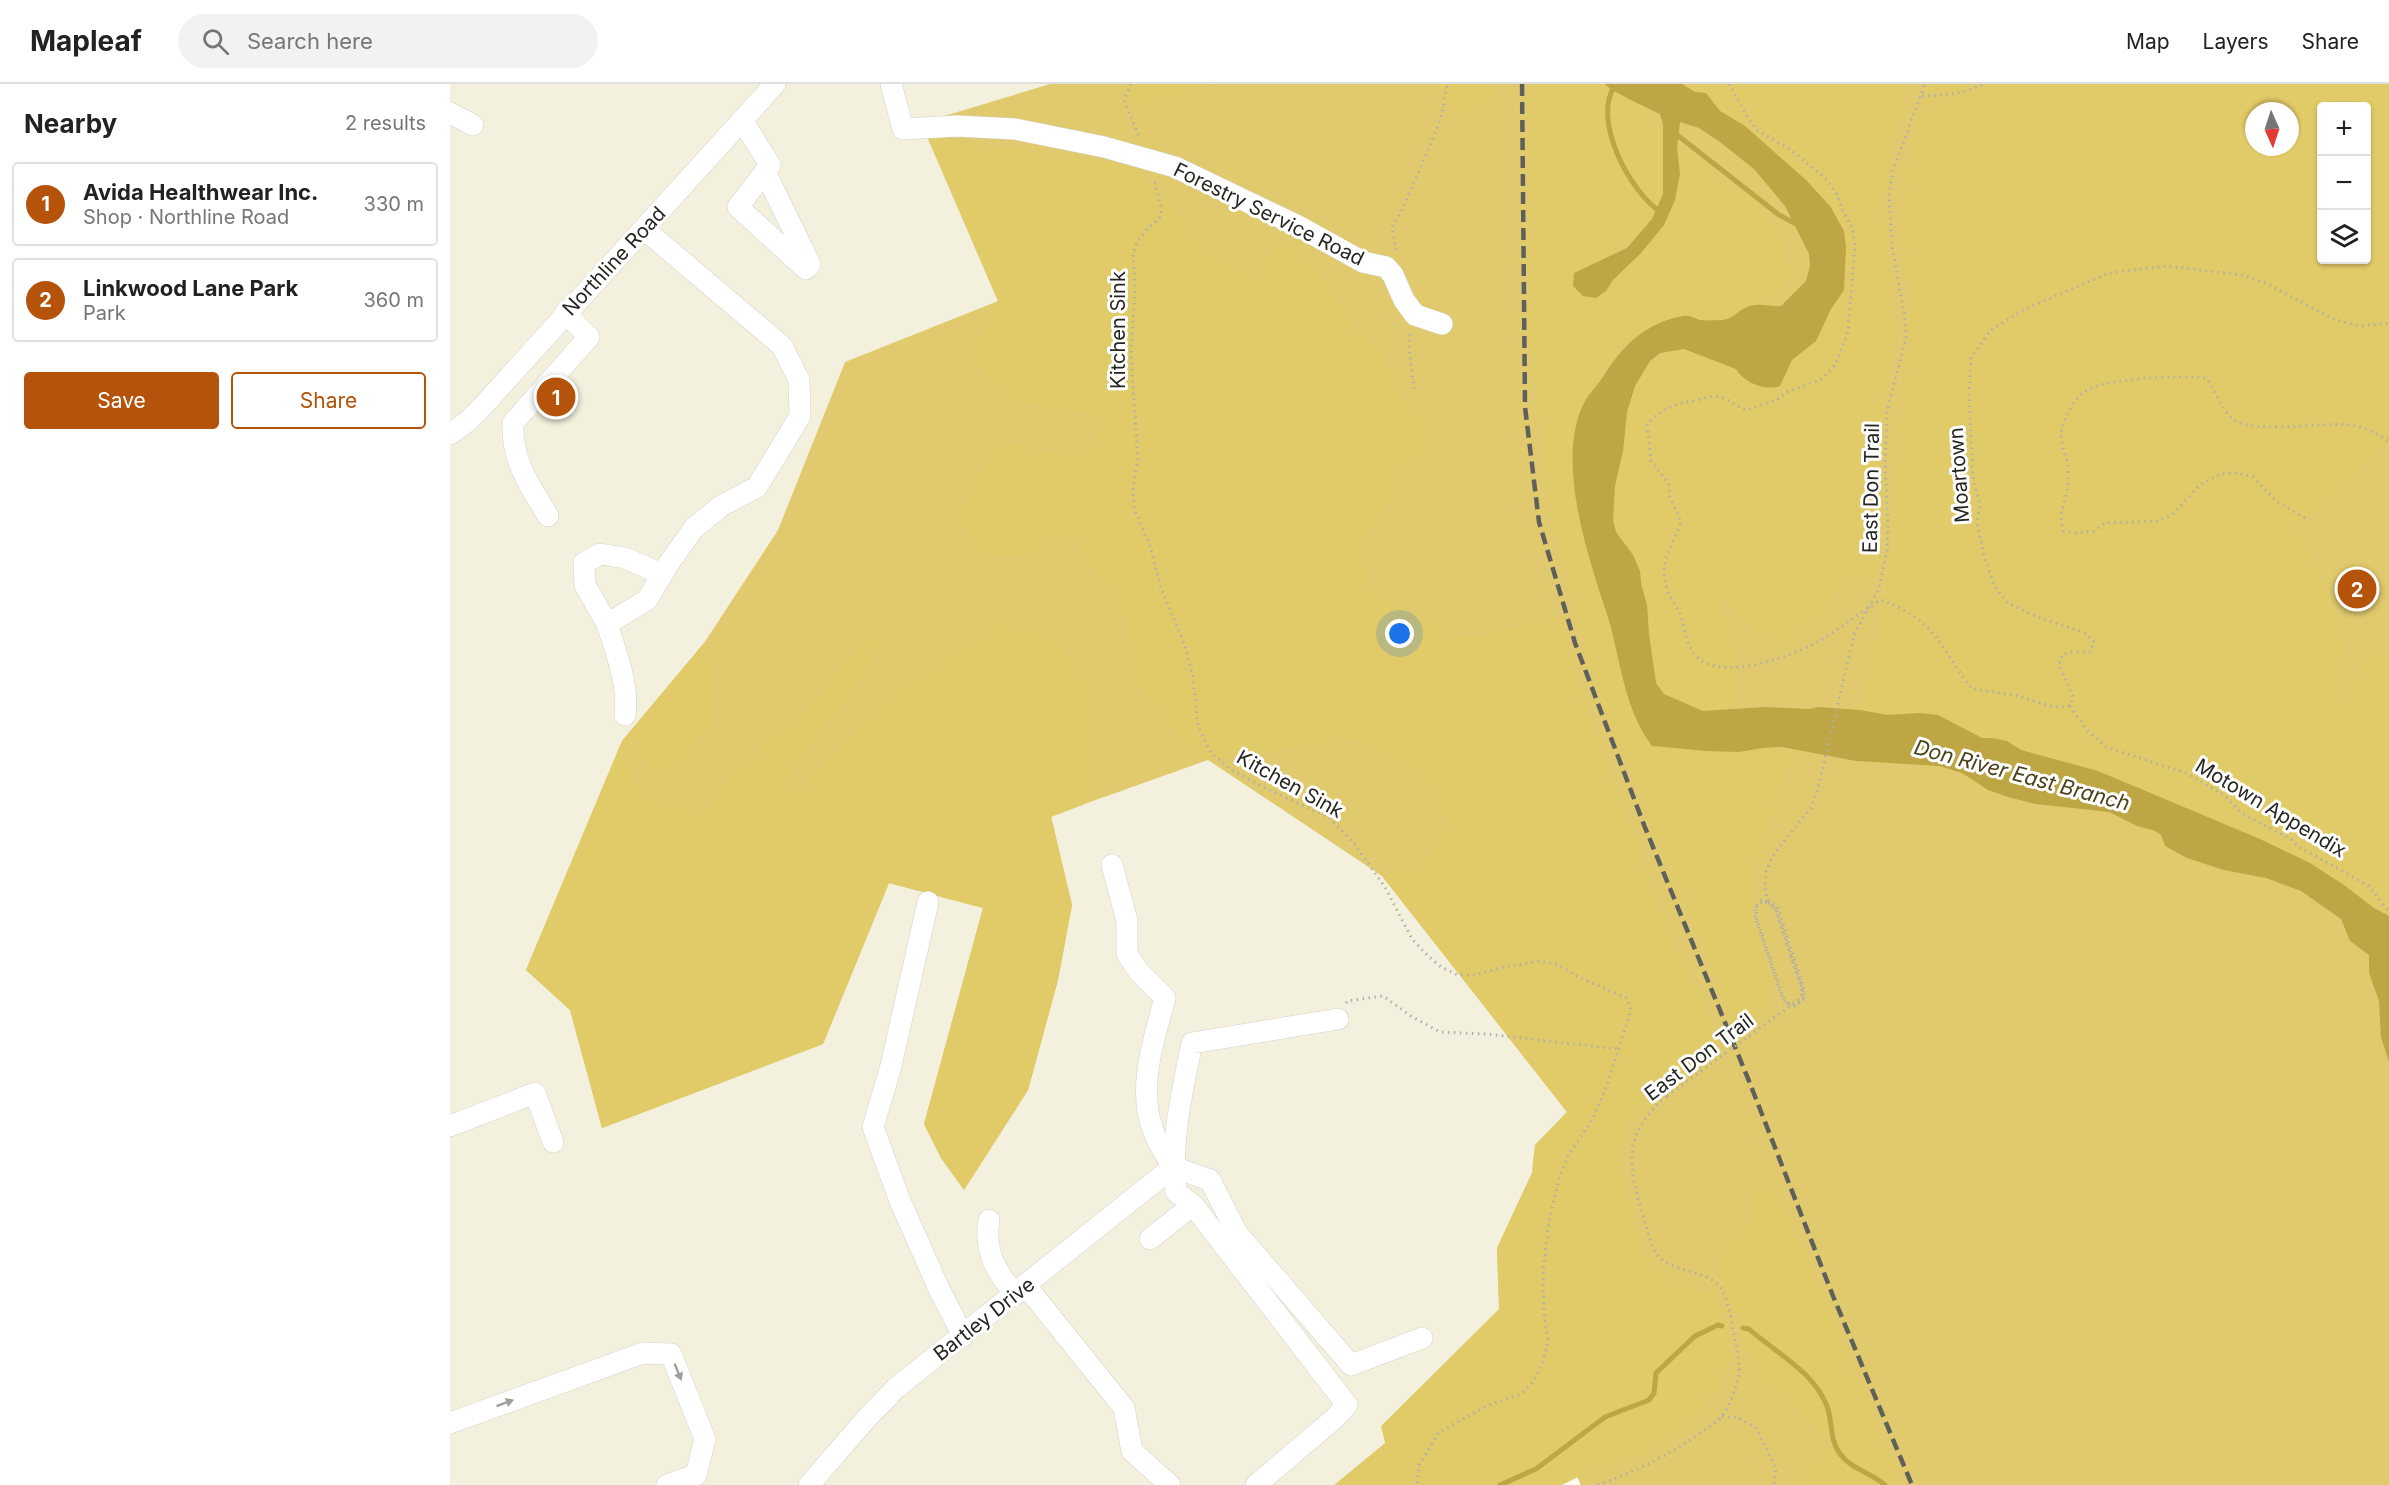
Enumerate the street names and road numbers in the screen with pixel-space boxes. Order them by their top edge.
street label: Forestry Service Road [1170,157,1368,271]
street label: Northline Road [557,202,671,320]
street label: Kitchen Sink [1106,271,1130,389]
street label: East Don Trail [1858,423,1884,553]
street label: Moartown [1944,427,1974,523]
street label: Kitchen Sink [1233,745,1347,823]
street label: Motown Appendix [2191,754,2351,863]
street label: East Don Trail [1640,1008,1758,1106]
street label: Bartley Drive [929,1272,1039,1366]

